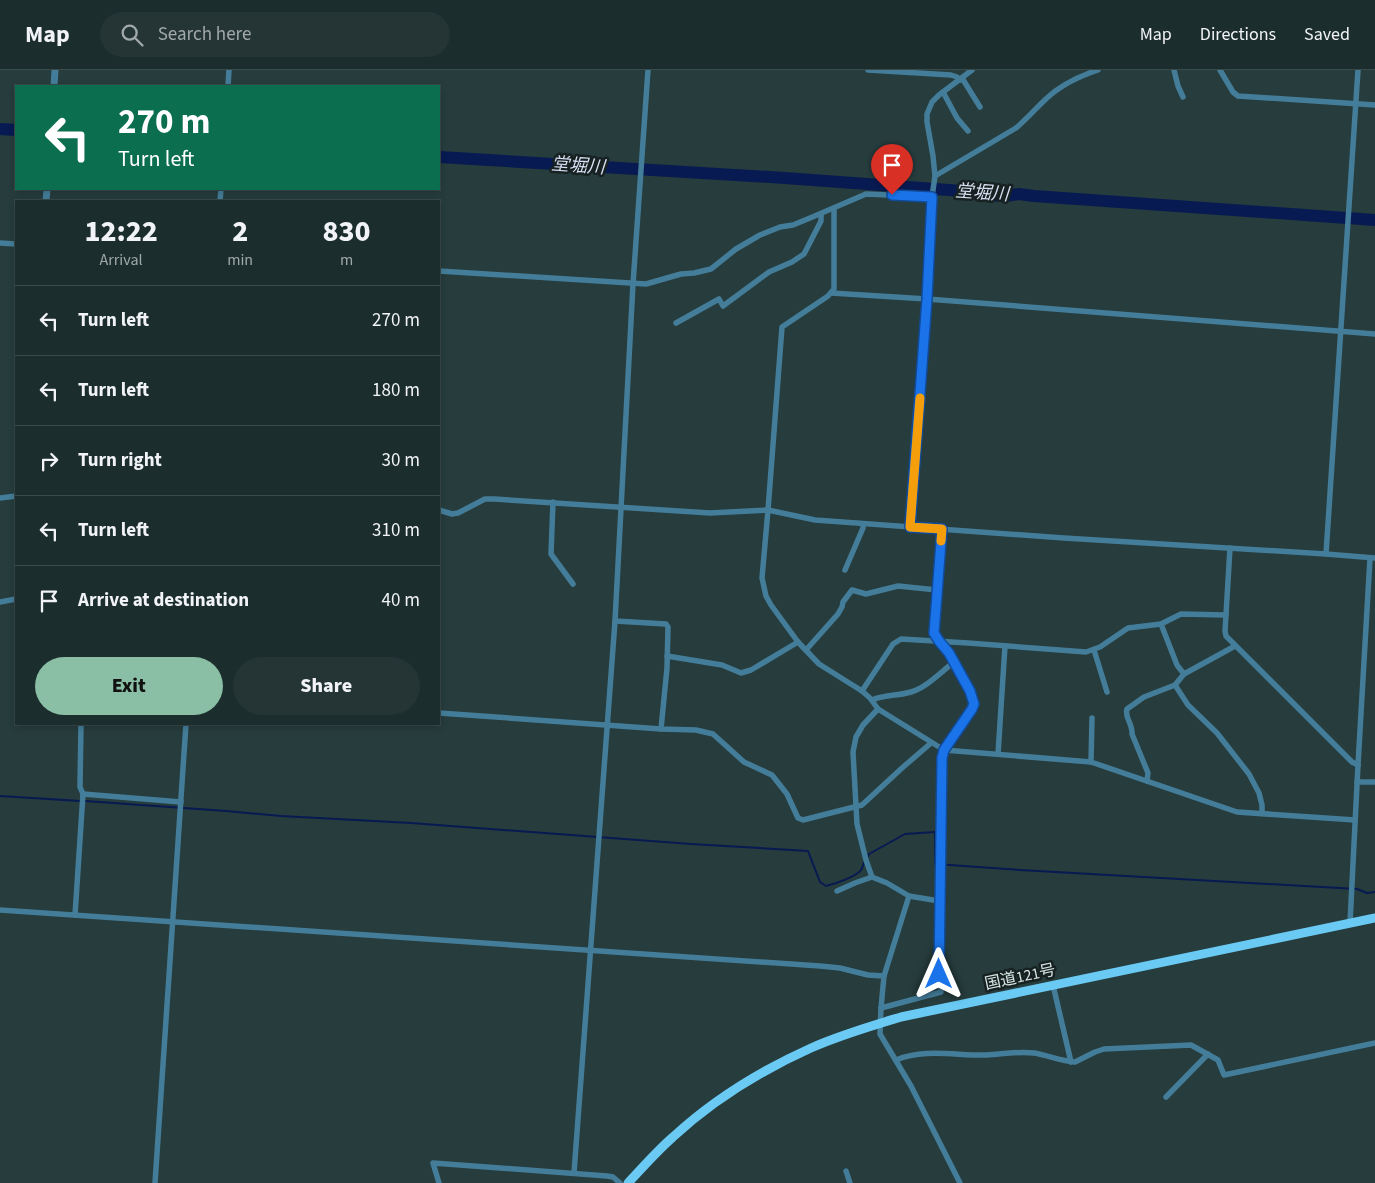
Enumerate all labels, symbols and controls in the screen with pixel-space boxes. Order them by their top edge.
search box [100,12,450,57]
text: Map [25,17,70,52]
icon: search [118,21,146,49]
text: Search here [158,21,251,48]
text: Map [1140,22,1172,47]
text: Directions [1200,22,1276,47]
text: Saved [1304,22,1350,47]
text: 270 m [118,97,210,147]
icon: left [35,105,100,170]
text: Turn left [118,143,194,175]
pin [871,144,913,195]
icon: arrive [878,151,906,179]
water label: 堂堀川 [550,152,608,180]
water label: 堂堀川 [954,179,1012,207]
text: 12:22 [84,210,158,253]
text: 2 [232,210,248,253]
text: 830 [323,210,371,253]
text: Arrival [100,249,143,271]
text: min [227,249,253,271]
text: m [340,249,353,271]
icon: left [35,307,63,335]
text: Turn left [78,307,149,334]
text: 270 m [372,307,420,334]
icon: left [35,377,63,405]
text: Turn left [78,377,149,404]
text: 180 m [372,377,420,404]
icon: right [35,447,63,475]
text: Turn right [78,447,162,474]
text: 30 m [382,447,420,474]
icon: left [35,517,63,545]
text: Turn left [78,517,149,544]
text: 310 m [372,517,420,544]
icon: arrive [35,587,63,615]
text: Arrive at destination [78,587,249,614]
text: 40 m [382,587,420,614]
button: Exit [35,657,223,715]
button: Share [233,657,420,715]
position arrow [912,947,964,999]
street label: 国道121号 [983,959,1057,995]

